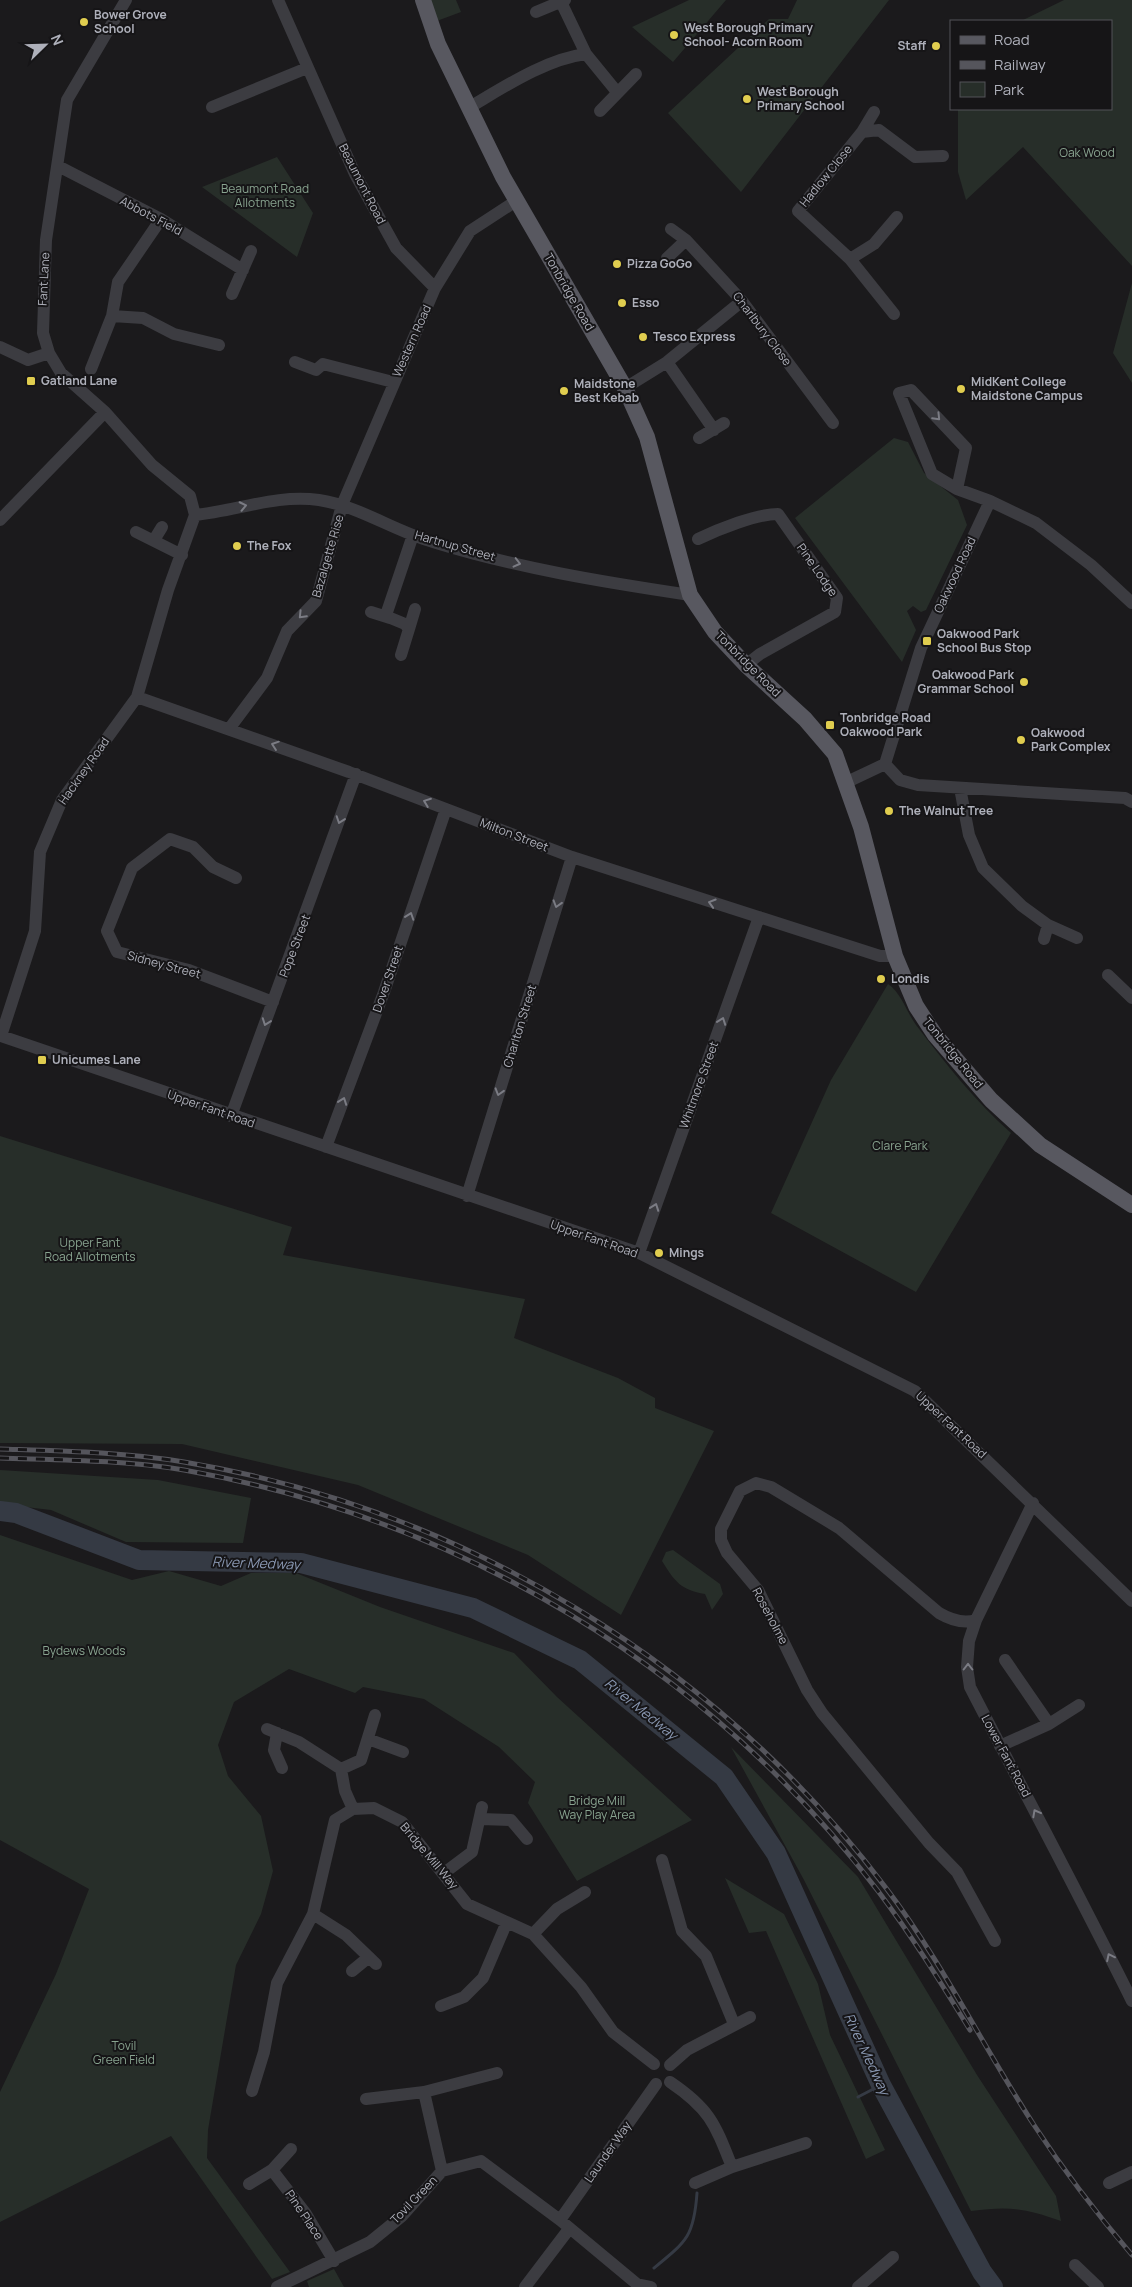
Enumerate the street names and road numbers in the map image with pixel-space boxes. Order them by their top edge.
street label: Beaumont Road [335,141,390,227]
street label: Hadlow Close [795,141,856,210]
street label: Abbots Field [117,192,185,239]
street label: Tonbridge Road [540,250,598,334]
street label: Fant Lane [34,252,53,306]
street label: Charlbury Close [729,288,796,369]
street label: Western Road [388,302,435,380]
street label: Bazalgette Rise [308,512,347,599]
street label: Hartnup Street [413,526,498,565]
street label: Oakwood Road [929,534,980,616]
street label: Pine Lodge [793,540,842,600]
street label: Tonbridge Road [712,627,785,700]
street label: Hackney Road [54,734,113,808]
street label: Milton Street [477,814,551,855]
street label: Pope Street [275,912,314,980]
street label: Dover Street [368,943,407,1015]
street label: Sidney Street [126,947,203,983]
street label: Charlton Street [499,982,540,1069]
street label: Tonbridge Road [919,1014,987,1092]
street label: Whitmore Street [675,1038,722,1131]
street label: Upper Fant Road [165,1086,257,1131]
street label: Upper Fant Road [548,1216,640,1261]
street label: Upper Fant Road [912,1387,991,1462]
street label: Roseholme [748,1584,793,1647]
street label: Lower Fant Road [978,1712,1035,1800]
street label: Bridge Mill Way [396,1819,463,1893]
street label: Launder Way [580,2117,635,2186]
street label: Tovil Green [386,2172,441,2227]
street label: Pine Place [282,2186,327,2243]

